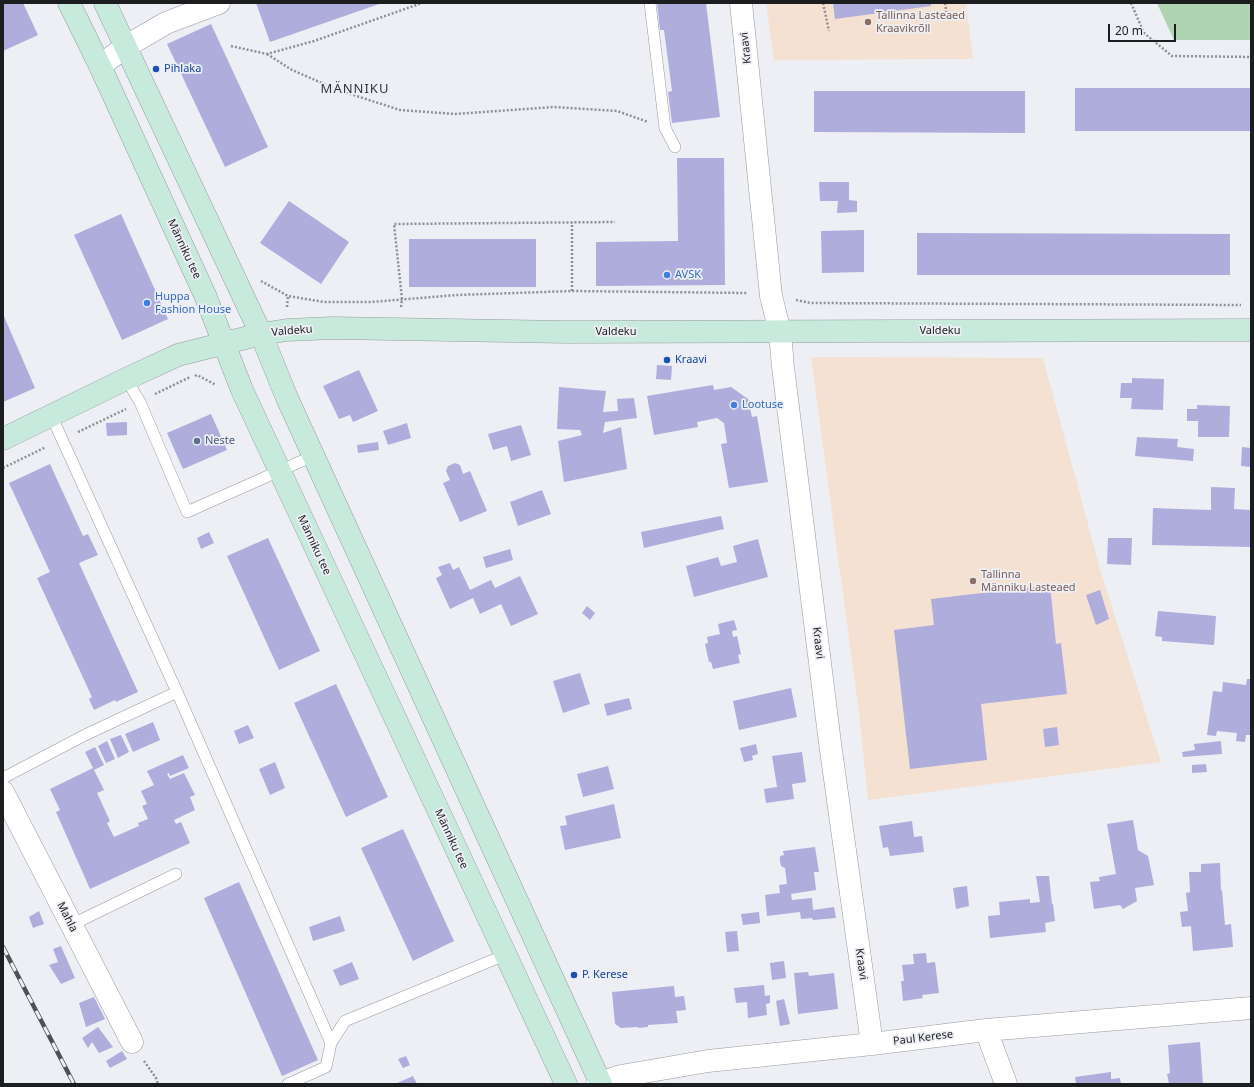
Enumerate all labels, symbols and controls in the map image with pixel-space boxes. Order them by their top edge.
place label: Tallinna Lasteaed Kraavikrõll [876,9,965,35]
scale bar [1110,16,1178,42]
marker: Tallinna Lasteaed Kraavikrõll [863,17,873,27]
text: 20 m [1115,22,1143,39]
street label: Kraavi [738,31,754,65]
place label: Pihlaka [164,62,201,76]
marker: Pihlaka [151,64,161,74]
district label: MÄNNIKU [321,81,389,97]
street label: Männiku tee [164,217,204,281]
place label: AVSK [675,268,701,282]
marker: AVSK [662,270,672,280]
place label: Huppa Fashion House [155,290,231,316]
marker: Huppa Fashion House [142,298,152,308]
street label: Valdeku [271,323,313,339]
street label: Valdeku [919,324,961,338]
street label: Valdeku [595,325,637,339]
place label: Kraavi [675,353,707,367]
marker: Kraavi [662,355,672,365]
place label: Lootuse [742,398,783,412]
marker: Lootuse [729,400,739,410]
place label: Neste [205,434,235,448]
marker: Neste [192,436,202,446]
street label: Männiku tee [294,513,334,577]
place label: Tallinna Männiku Lasteaed [981,568,1076,594]
marker: Tallinna Männiku Lasteaed [968,576,978,586]
street label: Kraavi [810,626,826,660]
street label: Männiku tee [431,807,471,871]
street label: Mahla [54,900,80,934]
street label: Kraavi [852,947,870,981]
place label: P. Kerese [582,968,628,982]
marker: P. Kerese [569,970,579,980]
street label: Paul Kerese [892,1028,954,1048]

